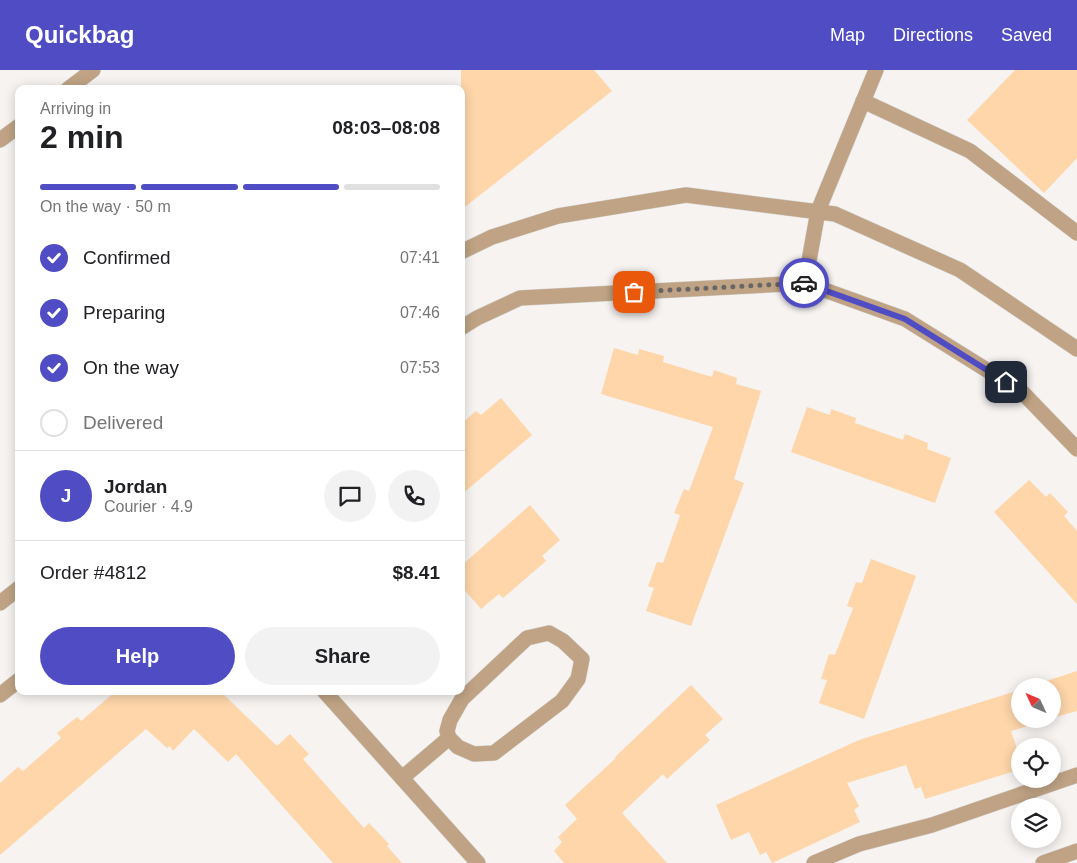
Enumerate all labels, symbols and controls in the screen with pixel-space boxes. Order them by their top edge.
text: Quickbag [25,21,134,48]
text: Map [830,25,865,45]
text: Directions [893,25,973,45]
text: Saved [1001,25,1052,45]
text: Arriving in [40,100,111,117]
text: 08:03–08:08 [332,117,440,138]
text: 2 min [40,119,124,155]
text: On the way · 50 m [40,198,171,215]
icon: check [40,244,68,272]
text: Confirmed [83,247,171,268]
text: 07:41 [400,249,440,266]
courier [779,258,829,308]
icon: car [790,269,818,297]
pin [613,271,655,313]
icon: bag [620,278,648,306]
icon: check [40,299,68,327]
text: Preparing [83,302,165,323]
text: 07:46 [400,304,440,321]
icon: check [40,354,68,382]
text: On the way [83,357,179,378]
text: 07:53 [400,359,440,376]
pin [985,361,1027,403]
icon: home [992,368,1020,396]
text: Delivered [83,412,163,433]
button: chat [324,470,376,522]
button: phone [388,470,440,522]
text: Jordan [104,476,167,497]
text: J [61,485,71,506]
text: Courier · 4.9 [104,498,193,515]
text: Order #4812 [40,562,147,583]
text: $8.41 [392,562,440,583]
button: Help [40,627,235,685]
button: Share [245,627,440,685]
north arrow [1011,678,1061,728]
map controls [1011,678,1061,848]
button: locate [1011,738,1061,788]
button: layers [1011,798,1061,848]

